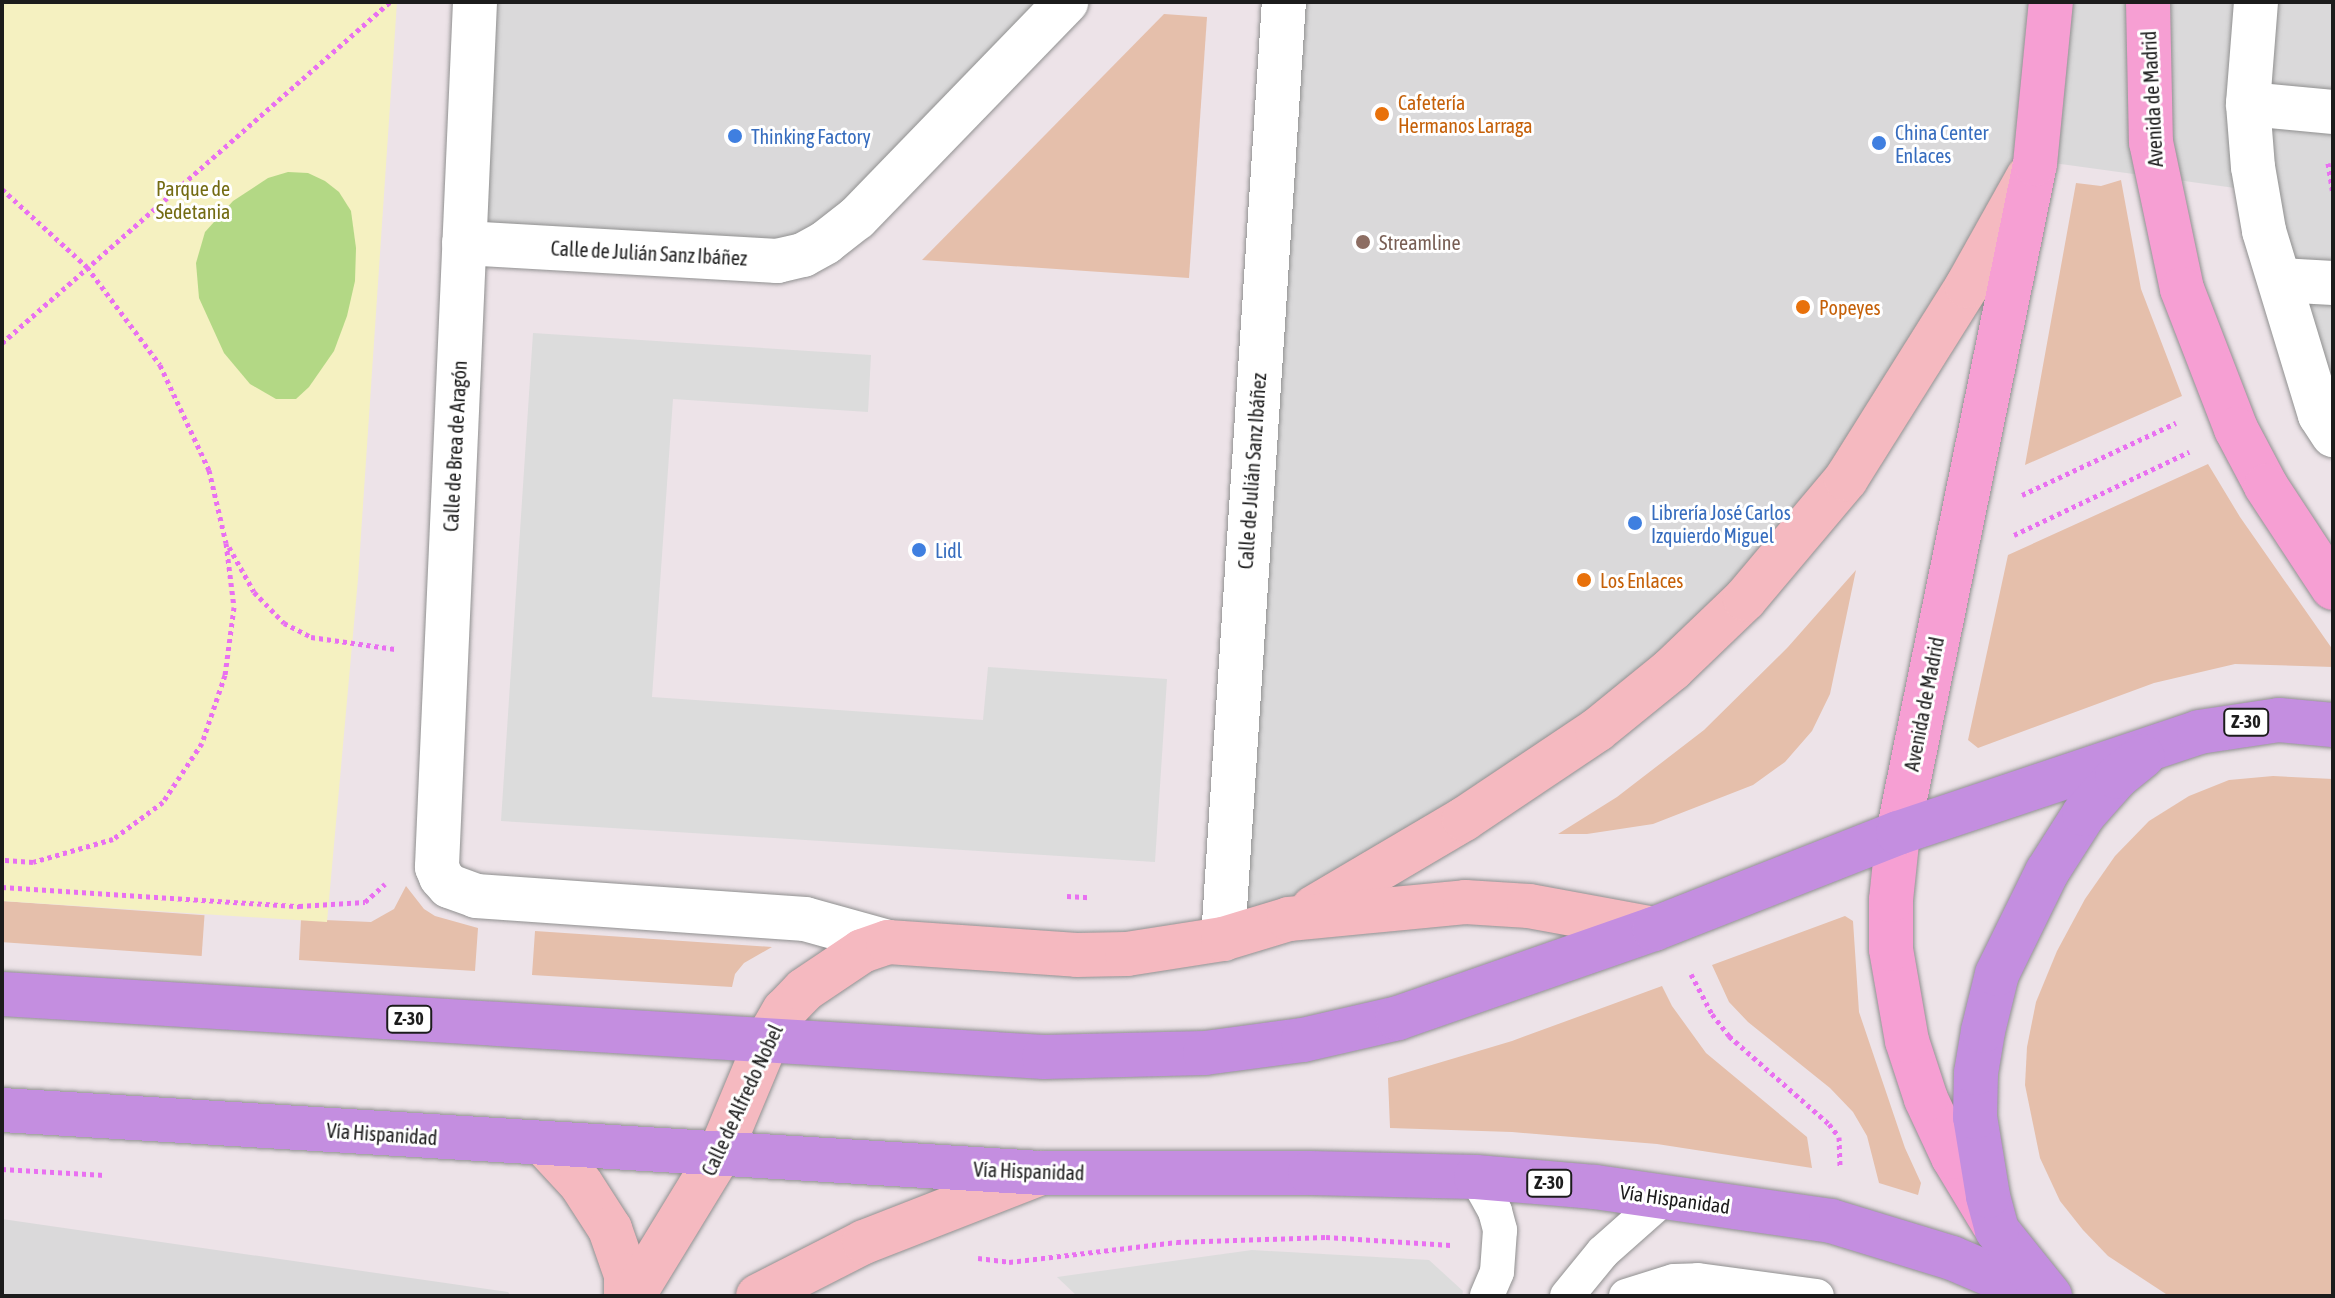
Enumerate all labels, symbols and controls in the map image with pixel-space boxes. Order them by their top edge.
street label: Avenida de Madrid [2136,30,2168,168]
place label: Cafetería Hermanos Larraga [1398,90,1532,137]
marker: Cafetería Hermanos Larraga [1373,105,1391,123]
place label: China Center Enlaces [1895,120,1988,167]
place label: Thinking Factory [751,124,871,148]
marker: Thinking Factory [726,127,744,145]
marker: China Center Enlaces [1870,134,1888,152]
park label: Parque de Sedetania [156,177,230,224]
place label: Streamline [1379,230,1461,254]
marker: Streamline [1354,233,1372,251]
street label: Calle de Julián Sanz Ibáñez [550,236,748,270]
place label: Popeyes [1819,295,1881,319]
marker: Popeyes [1794,298,1812,316]
street label: Calle de Brea de Aragón [439,360,471,532]
street label: Calle de Julián Sanz Ibáñez [1233,372,1271,570]
place label: Librería José Carlos Izquierdo Miguel [1651,500,1791,547]
marker: Librería José Carlos Izquierdo Miguel [1626,514,1644,532]
place label: Lidl [935,538,962,562]
marker: Lidl [910,541,928,559]
place label: Los Enlaces [1600,568,1683,592]
marker: Los Enlaces [1575,571,1593,589]
street label: Avenida de Madrid [1899,635,1949,773]
road number: Z-30 [2222,708,2270,736]
road number: Z-30 [385,1005,433,1033]
street label: Calle de Alfredo Nobel [696,1021,788,1179]
street label: Vía Hispanidad [326,1118,438,1150]
street label: Vía Hispanidad [973,1157,1085,1185]
road number: Z-30 [1525,1169,1573,1197]
street label: Vía Hispanidad [1618,1179,1732,1219]

